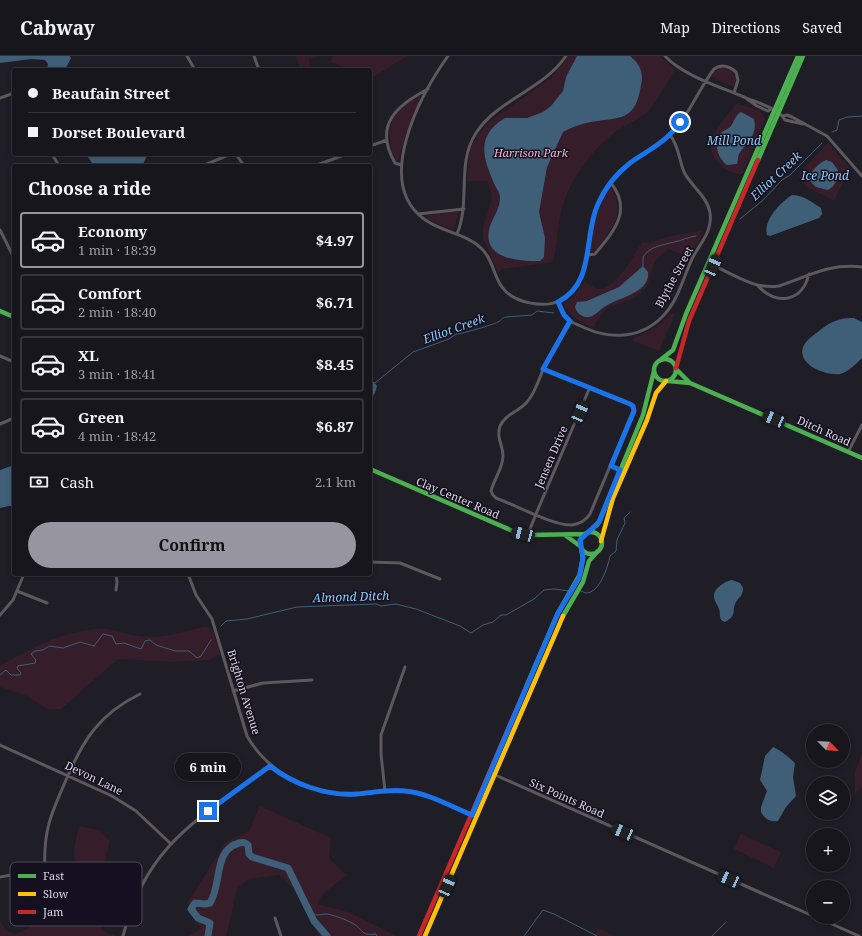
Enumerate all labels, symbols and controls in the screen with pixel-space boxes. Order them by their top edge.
text: Cabway [20,15,95,41]
text: Map [660,18,690,37]
text: Directions [712,18,780,37]
text: Saved [802,18,842,37]
text: Beaufain Street [52,83,170,103]
route start [671,113,689,131]
text: Dorset Boulevard [52,122,185,142]
water label: Mill Pond [706,132,761,149]
park label: Harrison Park [493,145,569,160]
water label: Elliot Creek [746,147,806,204]
water label: Ice Pond [800,167,849,184]
text: Choose a ride [28,176,151,200]
text: Economy [78,221,147,241]
icon: car [30,222,66,258]
text: $4.97 [316,230,354,250]
text: 1 min · 18:39 [78,241,156,259]
street label: Blythe Street [651,244,696,310]
car [703,253,723,279]
text: Comfort [78,283,141,303]
icon: car [30,284,66,320]
text: $6.71 [316,292,354,312]
text: 2 min · 18:40 [78,303,156,321]
water label: Elliot Creek [420,309,488,348]
text: XL [78,345,99,365]
icon: car [30,346,66,382]
text: $8.45 [316,354,354,374]
text: 3 min · 18:41 [78,365,156,383]
car [570,399,590,425]
text: Green [78,407,125,427]
icon: car [30,408,66,444]
car [761,409,787,429]
street label: Ditch Road [795,412,854,449]
text: $6.87 [316,416,354,436]
street label: Jensen Drive [530,423,571,491]
text: 4 min · 18:42 [78,427,156,445]
icon: cash [28,471,50,493]
text: Cash [60,472,94,492]
text: 2.1 km [315,473,356,491]
street label: Clay Center Road [414,473,502,522]
button: Confirm [28,522,356,568]
car [510,525,536,543]
water label: Almond Ditch [311,587,390,606]
street label: Brighton Avenue [224,647,265,736]
north arrow [806,724,850,768]
map controls [806,724,850,924]
callout: 6 min [175,753,241,781]
street label: Devon Lane [63,757,126,798]
text: 6 min [190,758,226,776]
street label: Six Points Road [527,774,607,821]
button: layers [806,776,850,820]
route end [199,802,217,820]
car [610,822,636,842]
button: + [806,828,850,872]
legend [10,862,142,926]
text: Fast [43,868,64,883]
car [716,869,742,889]
car [437,873,457,899]
button: − [806,880,850,924]
text: Slow [43,886,69,901]
text: Jam [42,904,64,919]

